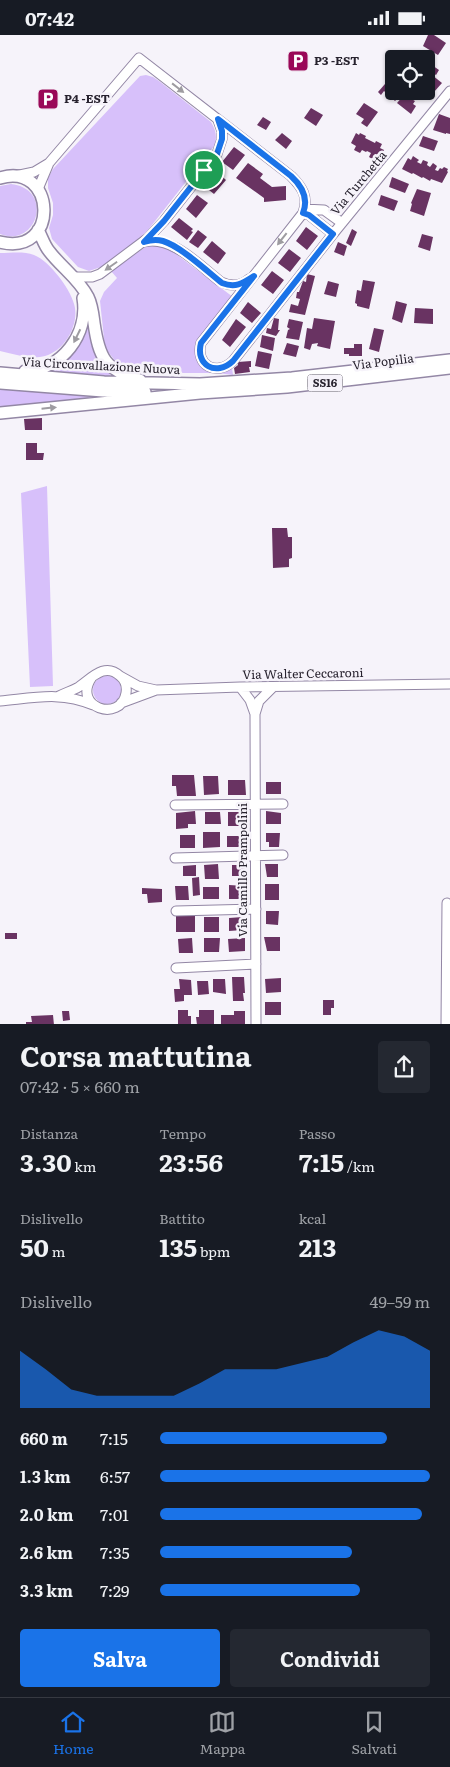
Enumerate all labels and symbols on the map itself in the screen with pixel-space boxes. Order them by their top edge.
parking icon: P3 -EST [286,49,310,73]
place label: P3 -EST [314,51,359,69]
one-way arrow [171,82,184,93]
parking icon: P4 -EST [36,87,60,111]
place label: P4 -EST [64,89,110,107]
street label: Via Turchetta [326,146,391,218]
pin [183,149,225,191]
one-way arrow [277,233,288,246]
one-way arrow [104,261,118,271]
one-way arrow [73,329,81,343]
street label: Via Popilia [351,348,415,374]
street label: Via Circonvallazione Nuova [22,352,181,378]
road number: SS16 [308,374,342,391]
one-way arrow [41,403,57,411]
street label: Via Walter Ceccaroni [242,663,364,683]
street label: Via Camillo Prampolini [233,803,251,937]

